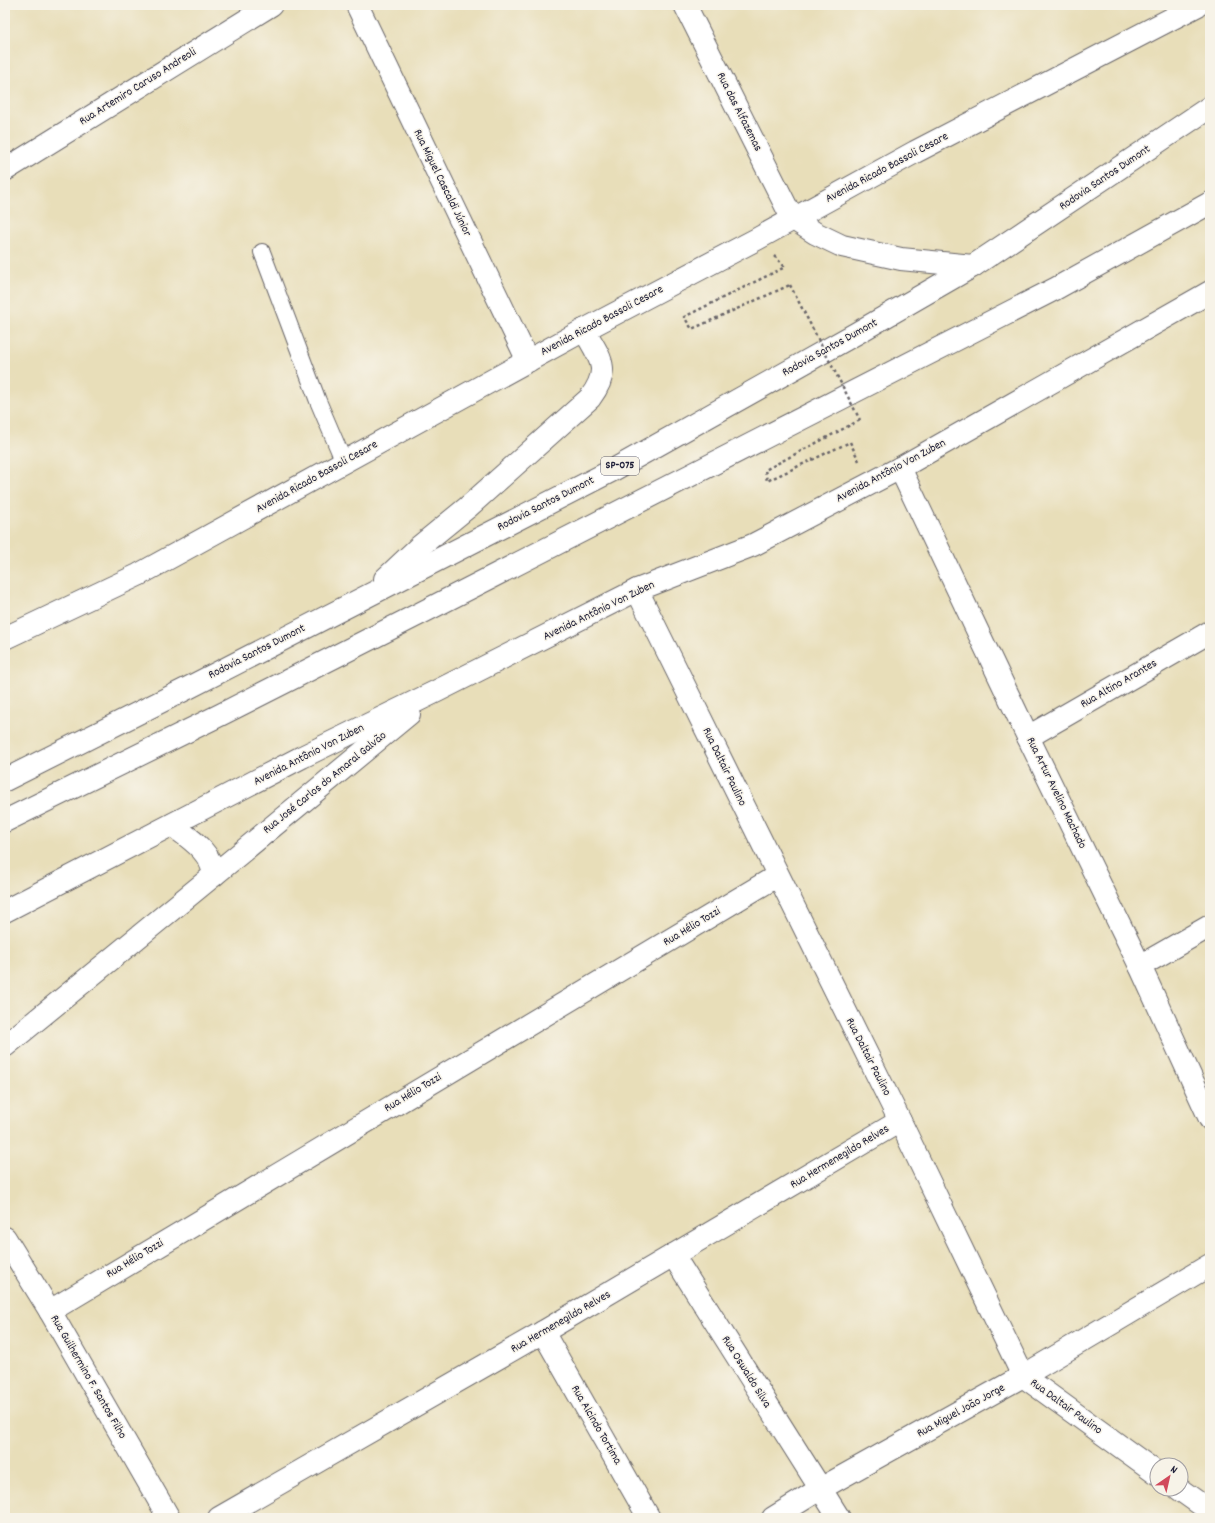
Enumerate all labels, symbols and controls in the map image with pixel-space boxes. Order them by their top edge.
street label: Rua Artemiro Caruso Andreoli [76,44,200,130]
street label: Rua das Alfazemas [712,70,766,154]
street label: Rua Miguel Cascaldi Júnior [409,126,476,240]
street label: Avenida Ricado Bassoli Cesare [823,128,951,208]
street label: Rodovia Santos Dumont [1056,141,1154,215]
street label: Avenida Ricado Bassoli Cesare [538,281,666,361]
street label: Rodovia Santos Dumont [779,314,881,381]
street label: Avenida Antônio Von Zuben [833,435,949,507]
street label: Avenida Ricado Bassoli Cesare [253,436,381,518]
road number: SP-075 [601,457,639,475]
street label: Rodovia Santos Dumont [495,472,598,536]
street label: Avenida Antônio Von Zuben [540,576,658,645]
street label: Rodovia Santos Dumont [206,620,309,684]
street label: Rua Altino Arantes [1078,655,1160,713]
street label: Avenida Antônio Von Zuben [251,719,368,790]
street label: Rua Daltair Paulino [698,725,750,809]
street label: Rua José Carlos do Amaral Galvão [260,728,390,838]
street label: Rua Artur Avelino Machado [1022,734,1090,852]
street label: Rua Hélio Tozzi [660,903,724,951]
street label: Rua Daltair Paulino [841,1015,895,1099]
street label: Rua Hélio Tozzi [381,1069,445,1117]
street label: Rua Hermenegildo Relves [787,1121,893,1193]
street label: Rua Hélio Tozzi [103,1235,167,1283]
street label: Rua Hermenegildo Relves [508,1286,614,1358]
street label: Rua Guilhermino F. Santos Filho [46,1312,130,1442]
street label: Rua Oswaldo Silva [717,1333,775,1412]
street label: Rua Daltair Paulino [1026,1375,1106,1439]
street label: Rua Miguel João Jorge [914,1380,1008,1442]
street label: Rua Alcindo Tortima [566,1382,626,1468]
north arrow [1149,1457,1189,1497]
text: N [1167,1462,1181,1479]

